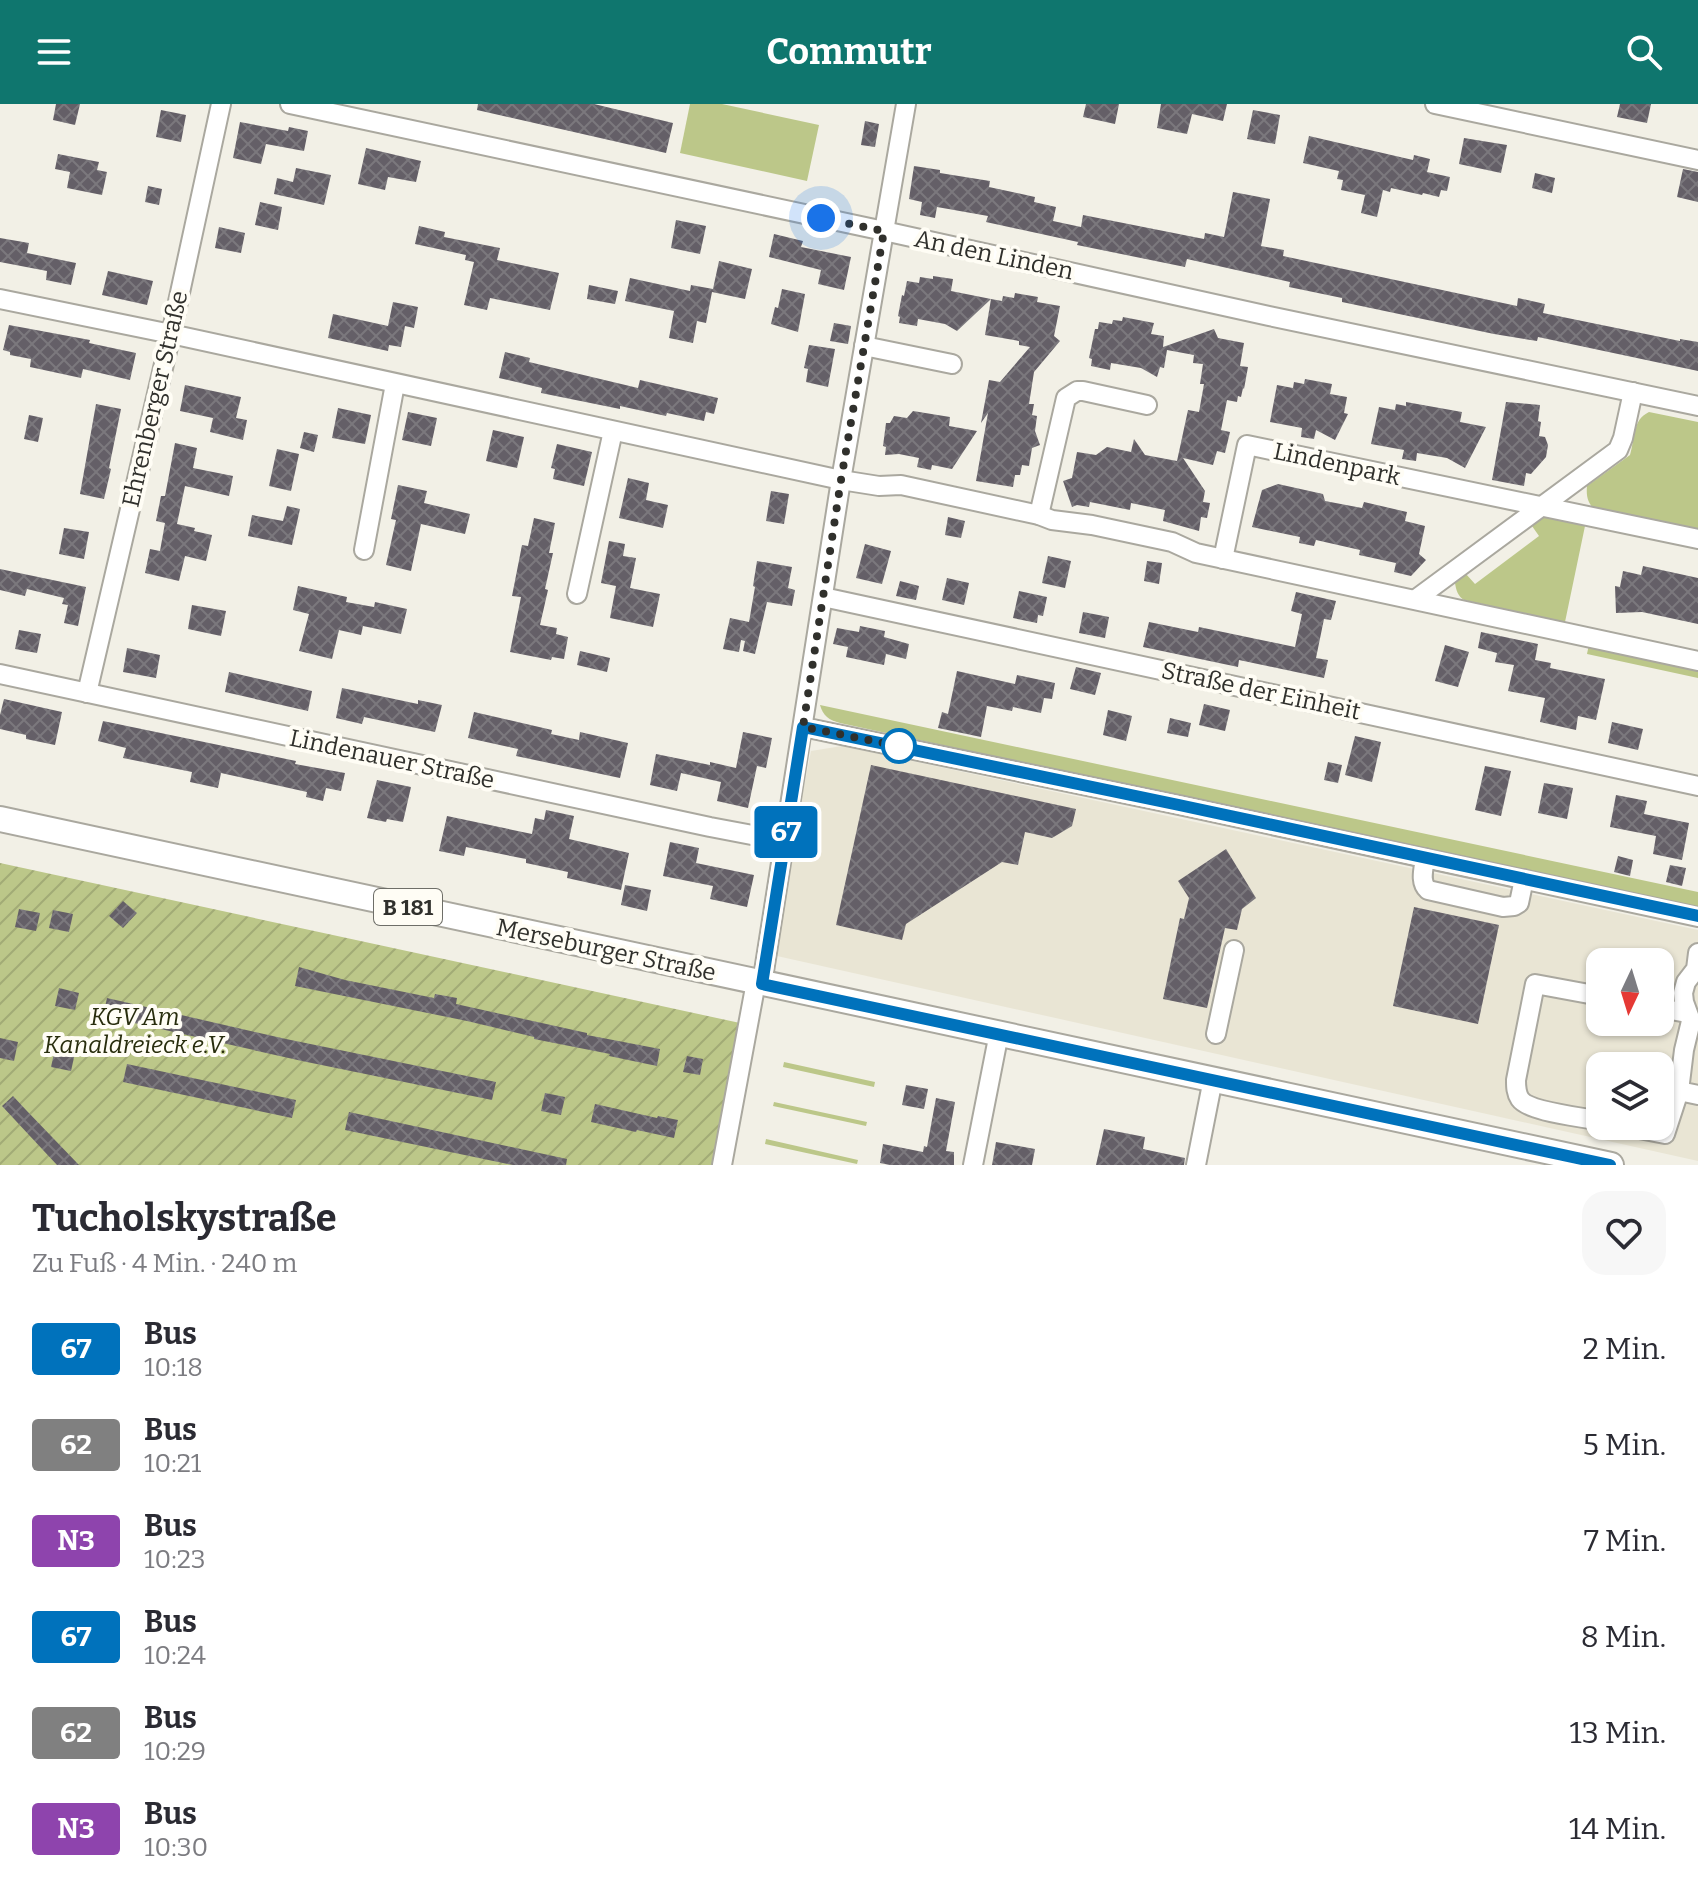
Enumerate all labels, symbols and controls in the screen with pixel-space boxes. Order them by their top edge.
icon: menu [32,30,76,74]
text: Commutr [766,30,932,74]
icon: search [1622,30,1666,74]
your location [801,198,841,238]
street label: An den Linden [912,225,1076,285]
street label: Ehrenberger Straße [116,288,194,510]
street label: Lindenpark [1271,437,1403,491]
street label: Straße der Einheit [1159,656,1363,726]
street label: Lindenauer Straße [287,724,497,794]
unlabelled marker [882,729,916,763]
line badge: 67 [750,806,822,858]
text: 67 [770,815,802,848]
road number: B 181 [374,889,442,925]
street label: Merseburger Straße [494,913,718,987]
north arrow [1586,948,1674,1036]
map controls [1586,948,1674,1140]
park label: KGV Am Kanaldreieck e.V. [44,1003,226,1059]
button: layers [1586,1052,1674,1140]
button: heart [1582,1191,1666,1275]
text: Tucholskystraße [32,1195,337,1241]
text: Zu Fuß · 4 Min. · 240 m [32,1248,297,1279]
text: Bus [144,1316,197,1352]
text: 2 Min. [1582,1331,1666,1367]
text: 67 [60,1332,92,1365]
text: 10:18 [144,1352,203,1383]
text: Bus [144,1412,197,1448]
text: 5 Min. [1583,1427,1666,1463]
text: 62 [60,1428,92,1461]
text: 10:21 [144,1448,201,1479]
text: Bus [144,1508,197,1544]
text: 7 Min. [1584,1523,1666,1559]
text: N3 [57,1524,95,1557]
text: 10:23 [144,1544,206,1575]
text: Bus [144,1604,197,1640]
text: 8 Min. [1581,1619,1666,1655]
text: 67 [60,1620,92,1653]
text: 10:24 [144,1640,206,1671]
text: Bus [144,1700,197,1736]
text: 13 Min. [1570,1715,1666,1751]
text: 62 [60,1716,92,1749]
text: 10:29 [144,1736,206,1767]
text: Bus [144,1796,197,1832]
text: 14 Min. [1569,1811,1666,1847]
text: N3 [57,1812,95,1845]
text: 10:30 [144,1832,208,1863]

